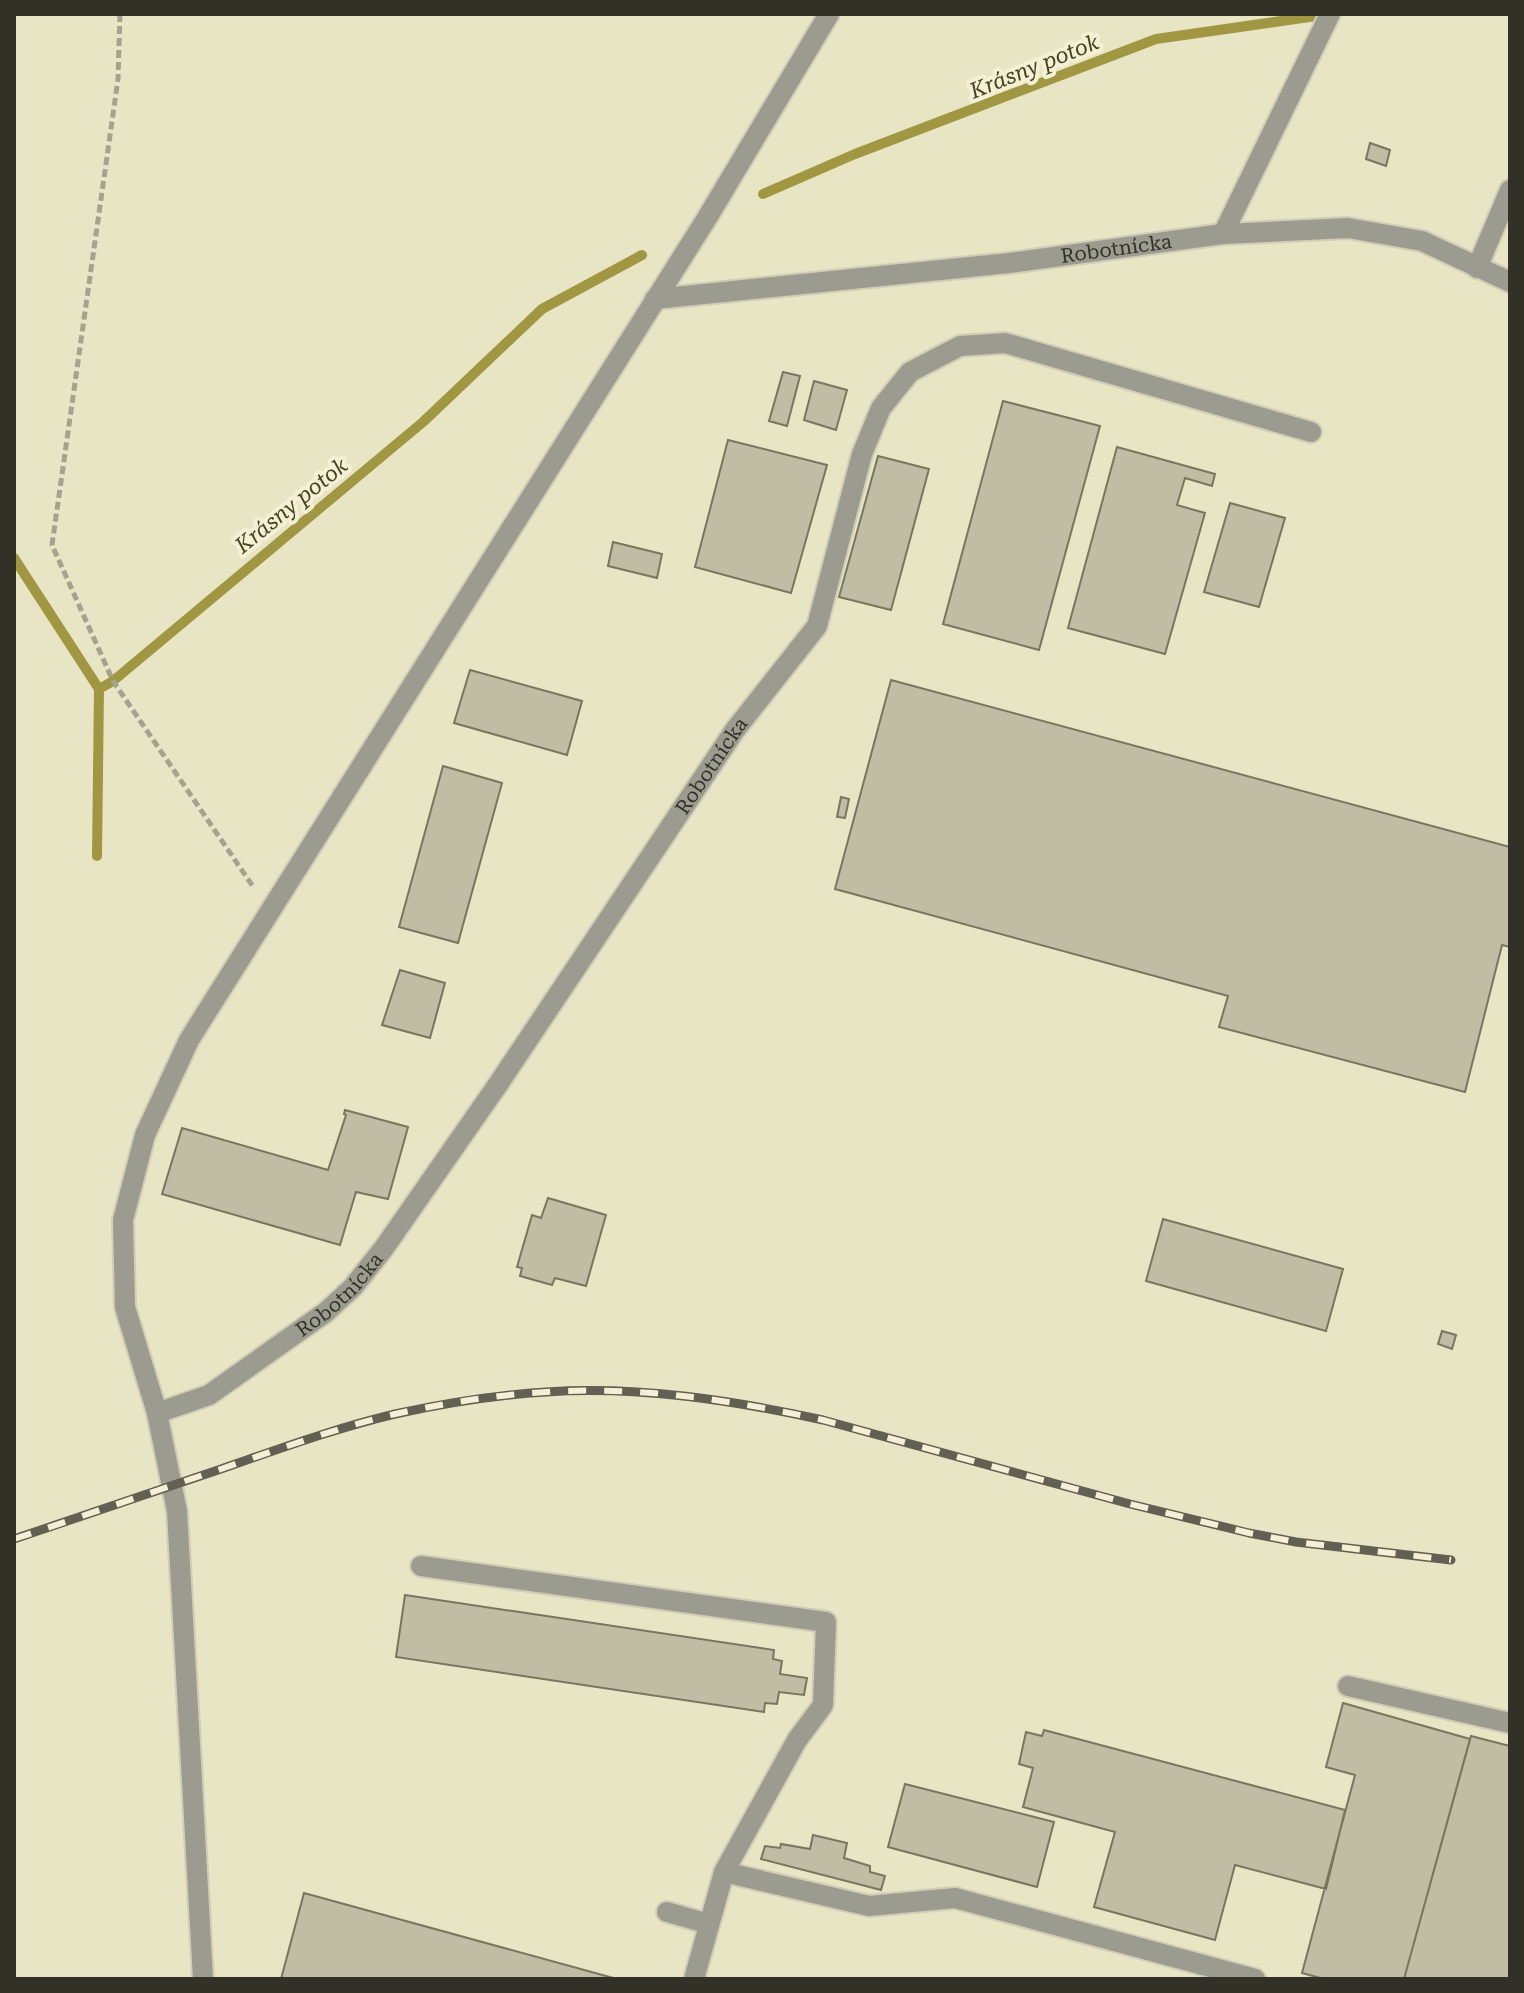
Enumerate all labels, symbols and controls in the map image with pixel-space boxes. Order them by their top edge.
water label: Krásny potok [965,29,1102,104]
street label: Robotnícka [1059,229,1173,268]
water label: Krásny potok [229,453,352,559]
street label: Robotnícka [670,712,753,819]
street label: Robotnícka [291,1248,388,1342]

